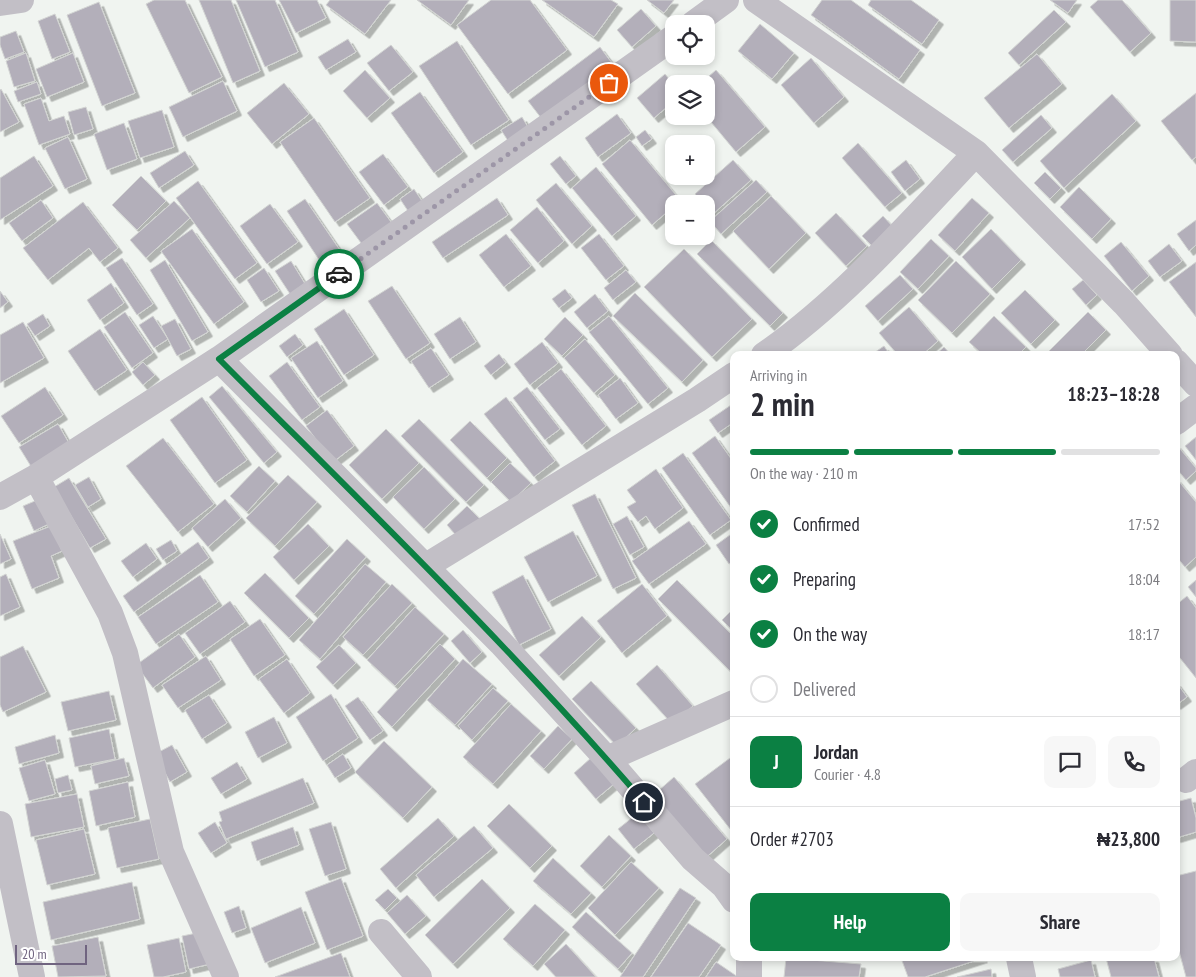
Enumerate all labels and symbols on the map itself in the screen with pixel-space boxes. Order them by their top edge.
pin [588,62,630,104]
courier [314,249,364,299]
pin [623,781,665,823]
scale bar [15,942,88,965]

